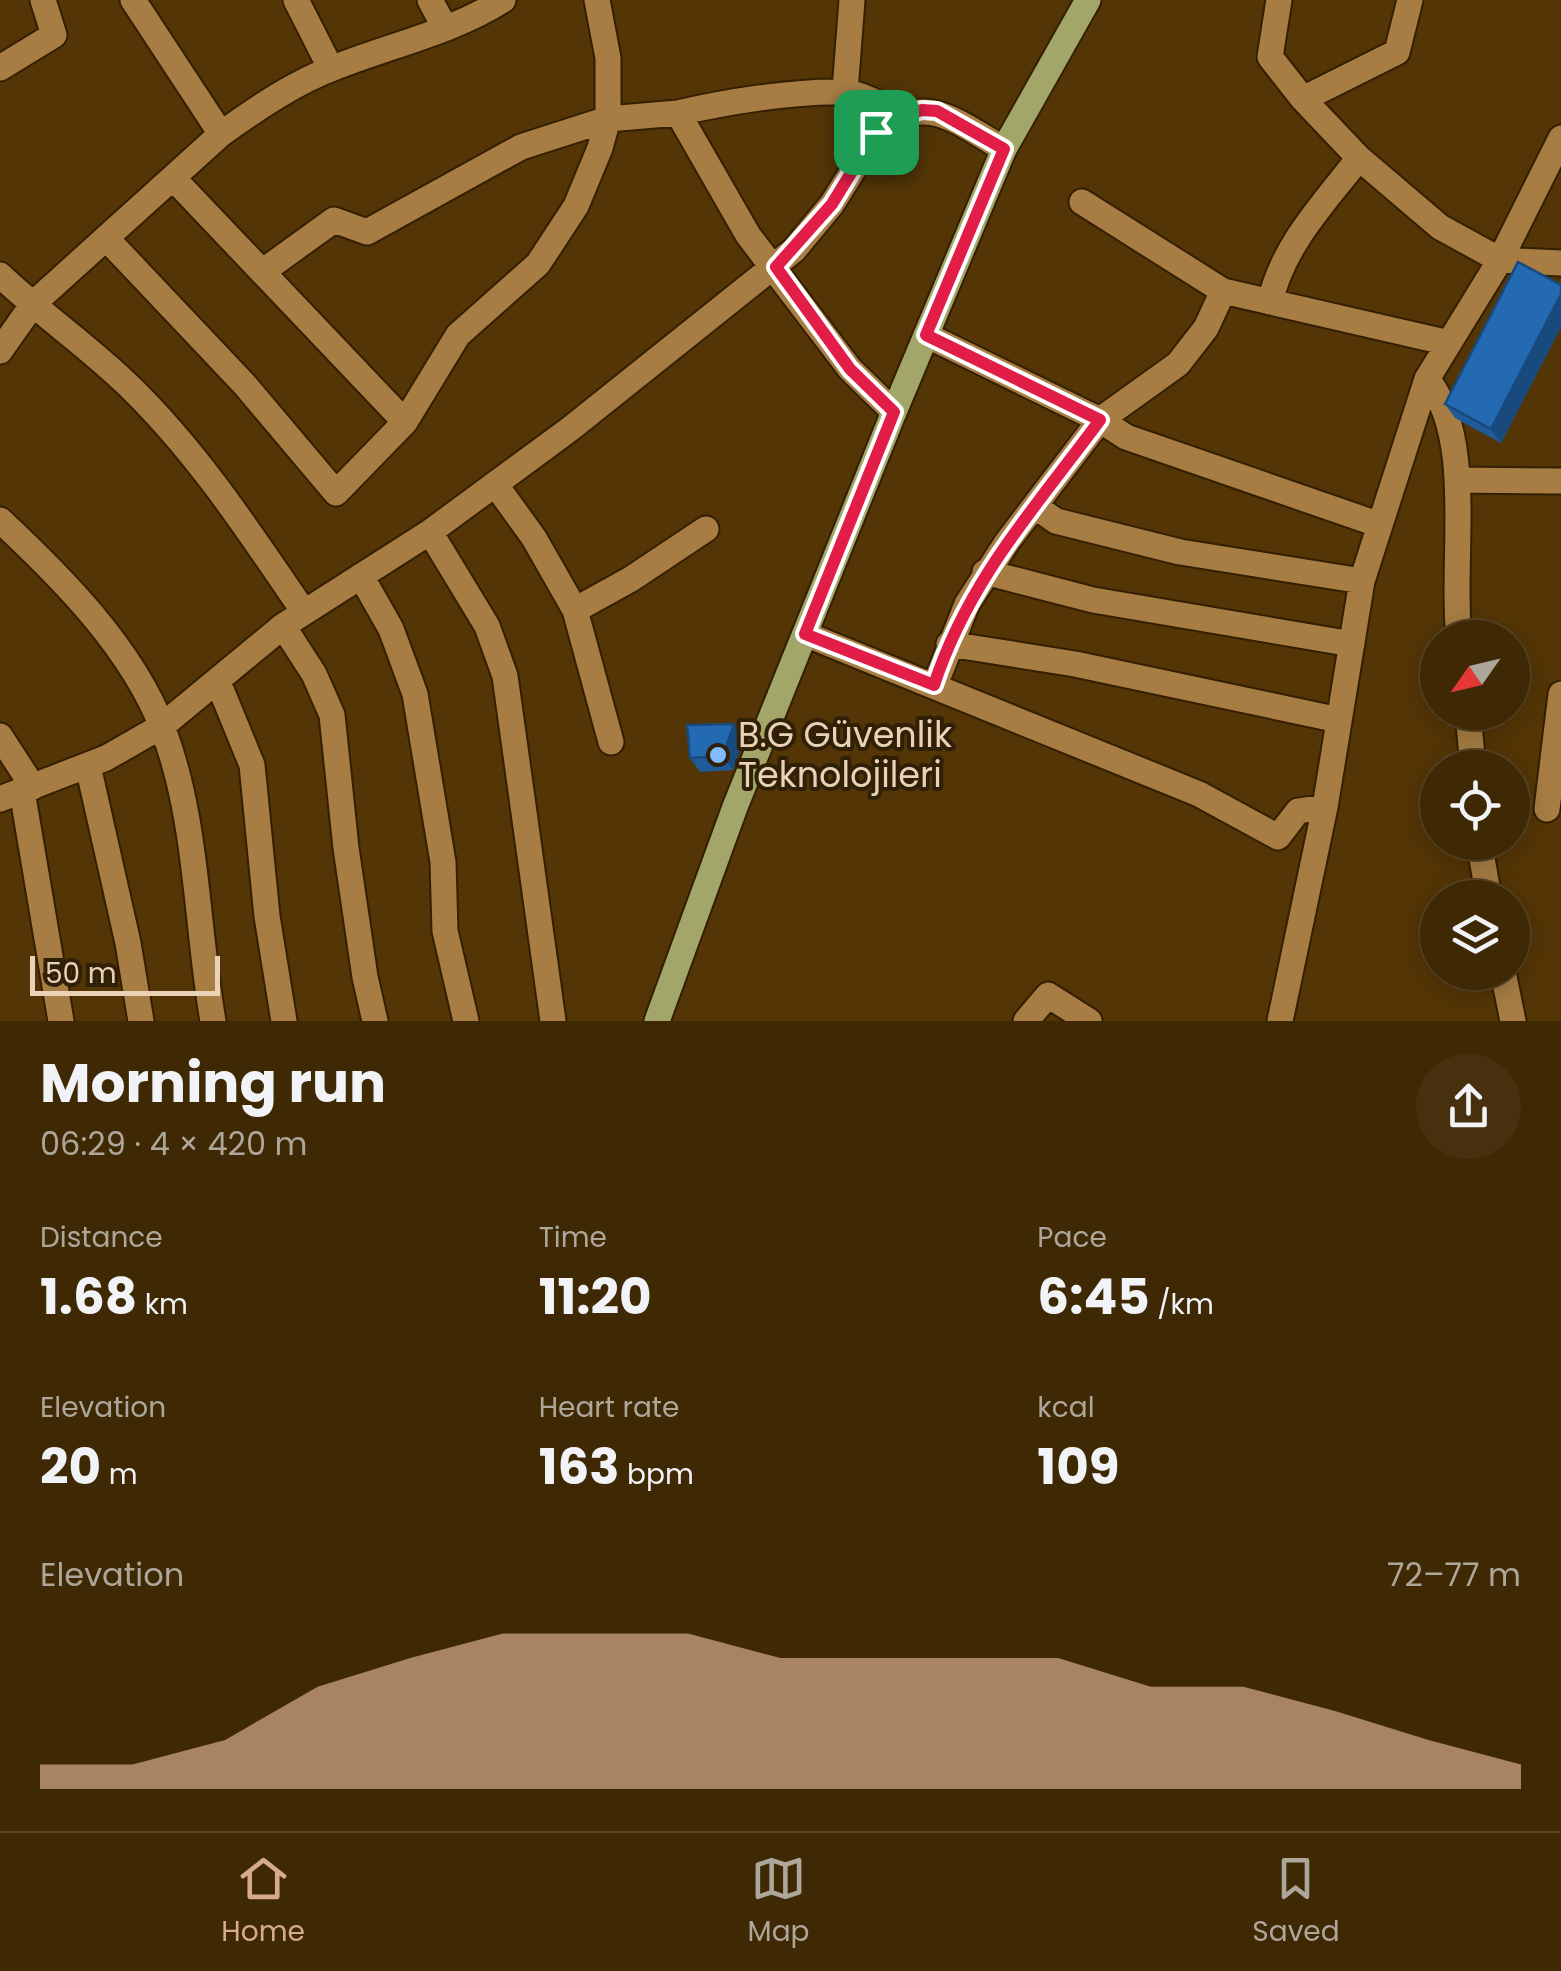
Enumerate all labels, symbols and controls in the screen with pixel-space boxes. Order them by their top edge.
pin [834,90,919,175]
icon: arrive [849,105,904,160]
north arrow [1420,620,1530,730]
map controls [1420,620,1530,990]
place label: B.G Güvenlik Teknolojileri [738,710,952,799]
marker: B.G Güvenlik Teknolojileri [707,744,729,766]
button: locate [1420,750,1530,860]
button: layers [1420,880,1530,990]
scale bar [30,951,220,996]
text: 50 m [45,954,116,993]
text: Morning run [40,1044,386,1121]
button: share [1416,1054,1521,1159]
text: 06:29 · 4 × 420 m [40,1121,308,1166]
text: Distance [40,1218,163,1257]
text: Time [539,1218,607,1257]
text: Pace [1037,1218,1107,1257]
text: 1.68 [40,1261,137,1332]
text: 11:20 [539,1261,652,1332]
text: 6:45 [1037,1261,1150,1332]
text: km [137,1285,188,1324]
text: /km [1150,1285,1214,1324]
text: Elevation [40,1388,166,1427]
text: Heart rate [539,1388,679,1427]
text: kcal [1037,1388,1095,1427]
text: 20 [40,1431,101,1502]
text: 163 [539,1431,620,1502]
text: 109 [1037,1431,1119,1502]
text: m [101,1455,137,1494]
text: bpm [620,1455,694,1494]
text: Elevation [40,1552,184,1597]
text: 72–77 m [1387,1552,1521,1597]
tab: Home [221,1851,305,1953]
tab: Map [748,1851,810,1953]
tab: Saved [1252,1851,1340,1953]

